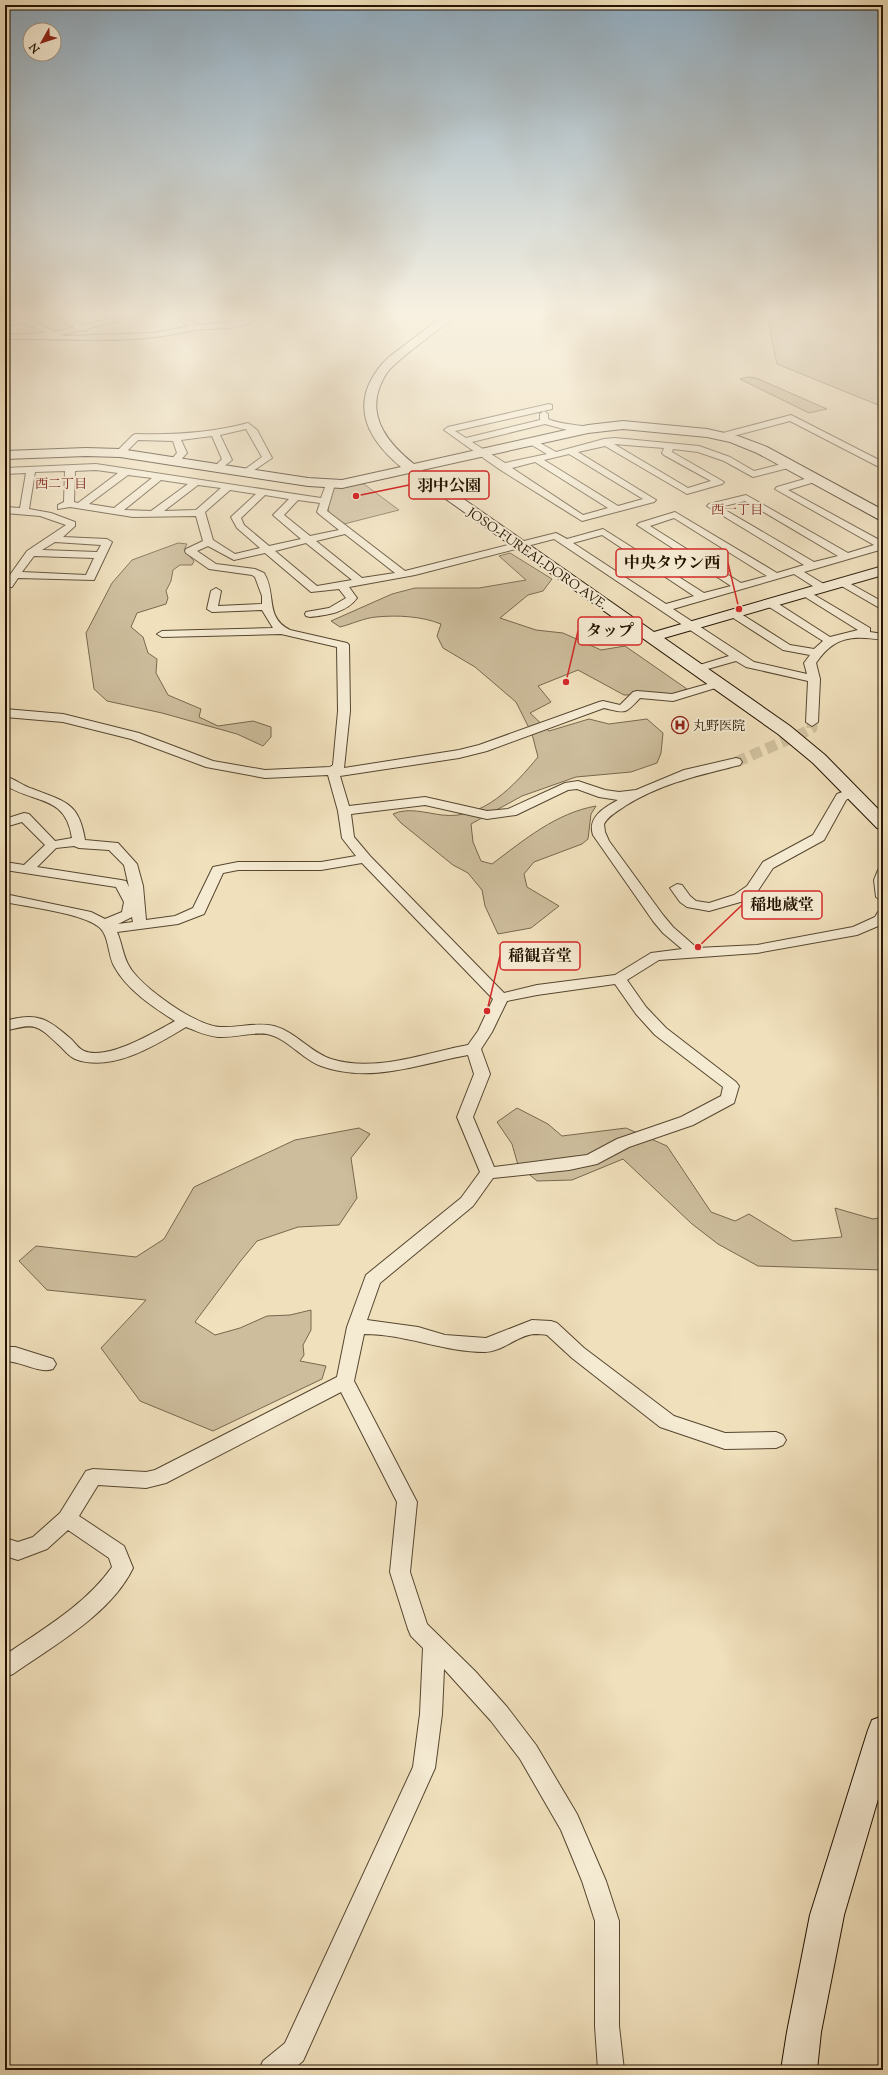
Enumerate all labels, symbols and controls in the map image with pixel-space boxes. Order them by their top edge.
north arrow [22,22,62,62]
text: N [26,39,45,57]
callout: 羽中公園 [409,471,489,499]
district label: 西二丁目 [35,476,87,494]
text: 羽中公園 [417,476,481,499]
district label: 西一丁目 [711,502,763,520]
street label: JOSO-FUREAI-DORO AVE. [463,504,610,615]
callout: 中央タウン西 [616,549,728,577]
text: 中央タウン西 [624,553,720,576]
callout: タップ [578,617,642,645]
text: タップ [586,621,634,644]
hospital icon: 丸野医院 [670,715,690,735]
place label: 丸野医院 [693,718,745,736]
callout: 稲地蔵堂 [742,891,822,919]
text: 稲地蔵堂 [750,895,814,918]
callout: 稲観音堂 [500,942,580,970]
text: 稲観音堂 [508,946,572,969]

